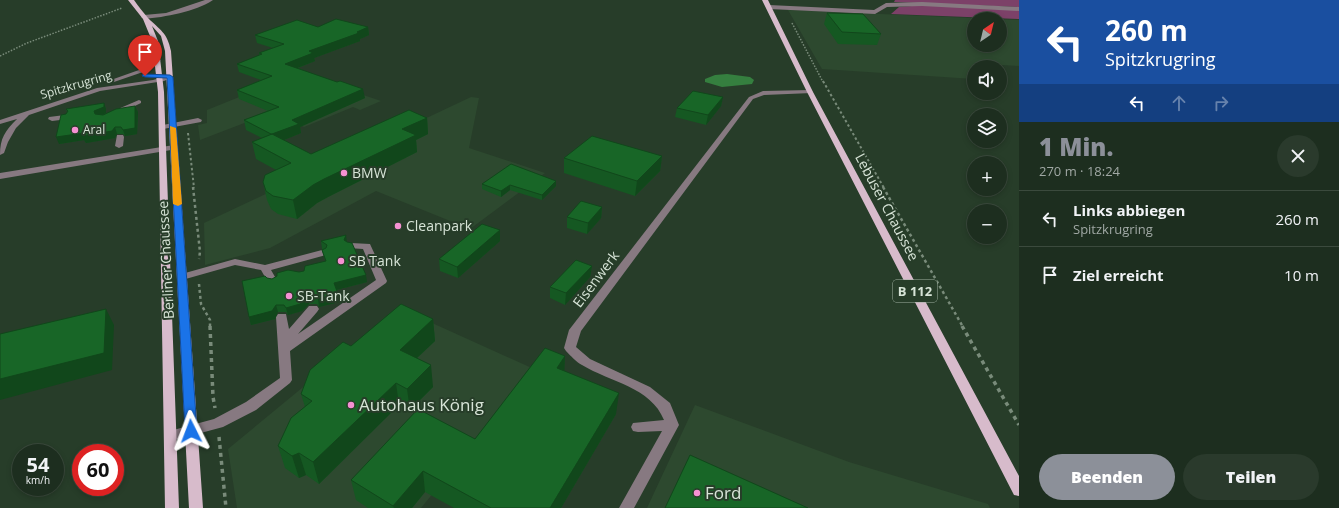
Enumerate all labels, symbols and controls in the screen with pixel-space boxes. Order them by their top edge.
text: 260 m [1105,11,1188,49]
north arrow [967,12,1007,52]
map controls [967,12,1007,244]
icon: left [1039,16,1091,68]
pin [128,35,162,76]
icon: arrive [134,41,156,63]
text: Spitzkrugring [1105,47,1216,71]
button: sound [967,60,1007,100]
street label: Spitzkrugring [38,66,114,103]
icon: left [1126,92,1148,114]
icon: ahead [1168,92,1190,114]
icon: right [1210,92,1232,114]
button: layers [967,108,1007,148]
place label: Aral [83,121,105,138]
marker: Aral [70,125,80,135]
text: 1 Min. [1039,130,1113,163]
button: close [1277,135,1319,177]
street label: Lebuser Chaussee [851,150,924,264]
button: + [967,156,1007,196]
text: 270 m · 18:24 [1039,162,1120,180]
place label: BMW [352,163,387,182]
marker: BMW [339,168,349,178]
street label: Berliner Chaussee [153,200,178,320]
text: Links abbiegen [1073,200,1185,220]
button: − [967,204,1007,244]
icon: left [1039,208,1061,230]
text: 260 m [1275,209,1319,229]
place label: Cleanpark [406,216,473,235]
text: Spitzkrugring [1073,220,1153,238]
marker: Cleanpark [393,221,403,231]
street label: Eisenwerk [568,246,623,311]
place label: SB Tank [349,251,401,270]
marker: SB Tank [336,256,346,266]
icon: arrive [1039,264,1061,286]
text: Ziel erreicht [1073,265,1164,285]
text: 10 m [1284,265,1319,285]
road number: B 112 [893,280,937,302]
place label: SB-Tank [297,286,350,305]
marker: SB-Tank [284,291,294,301]
place label: Autohaus König [359,393,484,416]
marker: Autohaus König [346,400,356,410]
position arrow [170,410,212,452]
speed limit sign: 60 [72,444,124,496]
text: 54 [27,451,49,478]
button: Beenden [1039,454,1175,500]
button: Teilen [1183,454,1319,500]
text: km/h [26,473,50,487]
place label: Ford [705,481,741,504]
marker: Ford [692,488,702,498]

